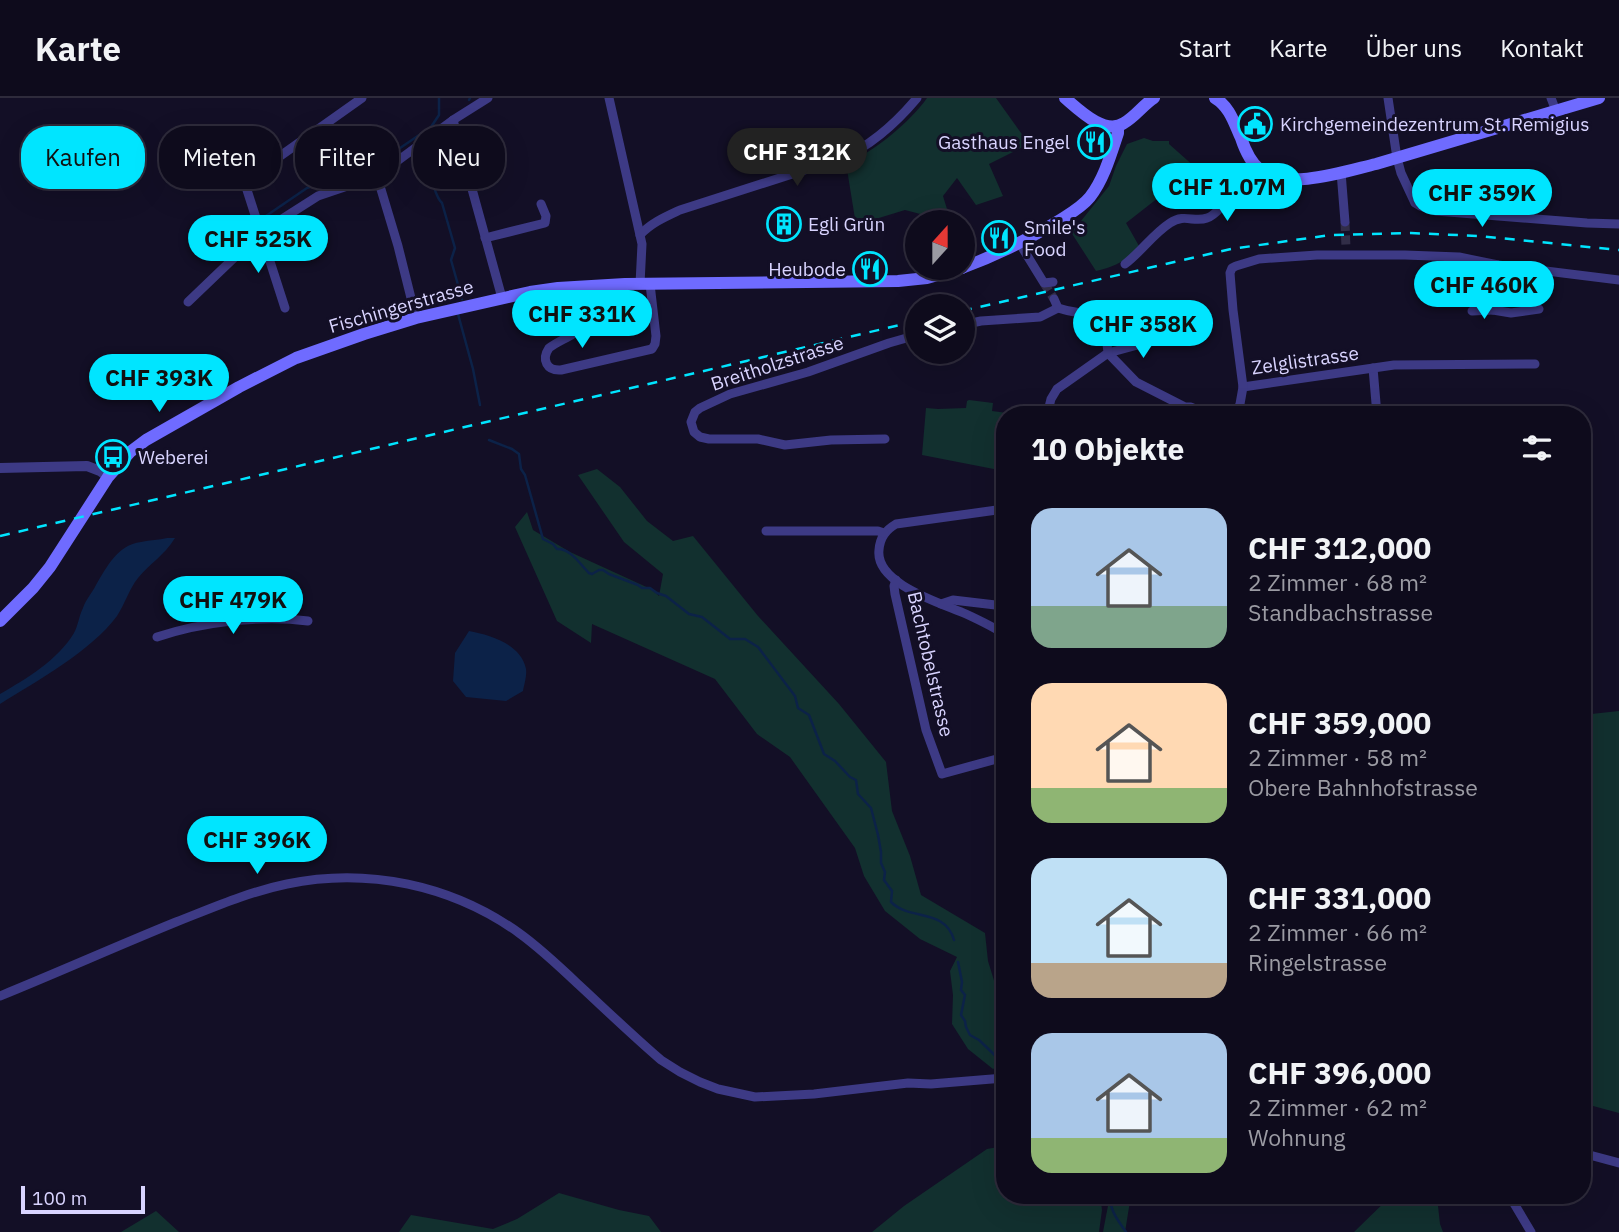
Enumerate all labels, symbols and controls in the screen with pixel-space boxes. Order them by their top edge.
text: Karte [35,27,121,70]
text: Start [1179,32,1231,64]
text: Karte [1269,32,1327,64]
text: Über uns [1365,32,1462,64]
text: Kontakt [1500,32,1584,64]
public building icon: Kirchgemeindezentrum St. Remigius [1236,105,1274,143]
place label: Kirchgemeindezentrum St. Remigius [1280,112,1589,136]
restaurant icon: Gasthaus Engel [1076,123,1114,161]
chip: Kaufen [21,126,145,189]
chip: Mieten [159,126,281,189]
chip: Filter [295,126,399,189]
chip: Neu [413,126,505,189]
pin: CHF 312K [725,129,869,188]
place label: Gasthaus Engel [938,130,1070,154]
text: CHF 312K [743,136,851,166]
pin: CHF 1.07M [1147,164,1307,223]
pin: CHF 359K [1410,170,1554,229]
text: CHF 1.07M [1168,171,1286,201]
text: CHF 359K [1428,177,1536,207]
building icon: Egli Grün [765,205,803,243]
north arrow [905,210,975,280]
map controls [905,210,975,364]
place label: Egli Grün [808,212,885,236]
place label: Smile's Food [1024,215,1085,261]
pin: CHF 525K [186,216,330,275]
restaurant icon: Smile's Food [980,219,1018,257]
text: CHF 525K [204,223,312,253]
restaurant icon: Heubode [851,250,889,288]
place label: Heubode [768,257,846,281]
pin: CHF 460K [1412,262,1556,321]
text: CHF 460K [1430,269,1538,299]
street label: Fischingerstrasse [326,274,476,338]
pin: CHF 331K [510,290,654,350]
button: layers [905,294,975,364]
text: CHF 331K [528,298,636,328]
pin: CHF 358K [1071,300,1215,360]
text: CHF 358K [1089,308,1197,338]
street label: Breitholzstrasse [708,330,846,396]
street label: Zelglistrasse [1250,341,1360,379]
pin: CHF 393K [87,354,231,414]
text: CHF 393K [105,362,213,392]
text: 10 Objekte [1031,429,1184,468]
icon: filters [1518,429,1556,467]
bus stop icon: Weberei [94,438,132,476]
place label: Weberei [138,445,209,469]
text: CHF 312,000 [1248,528,1431,567]
icon: home [1087,536,1171,620]
text: 2 Zimmer · 68 m² [1248,567,1427,597]
pin: CHF 479K [161,576,305,636]
text: CHF 479K [179,584,287,614]
street label: Bachtobelstrasse [903,589,959,739]
text: Standbachstrasse [1248,597,1433,627]
text: CHF 359,000 [1248,703,1431,742]
icon: home [1087,711,1171,795]
text: 2 Zimmer · 58 m² [1248,742,1427,772]
text: Obere Bahnhofstrasse [1248,772,1478,802]
pin: CHF 396K [185,816,329,876]
text: CHF 396K [203,824,311,854]
text: CHF 331,000 [1248,878,1431,917]
icon: home [1087,886,1171,970]
text: 2 Zimmer · 66 m² [1248,917,1427,947]
text: Ringelstrasse [1248,947,1387,977]
text: CHF 396,000 [1248,1053,1431,1092]
icon: home [1087,1061,1171,1145]
text: 2 Zimmer · 62 m² [1248,1092,1427,1122]
text: Wohnung [1248,1122,1345,1152]
scale bar [21,1183,145,1215]
text: 100 m [32,1186,87,1210]

